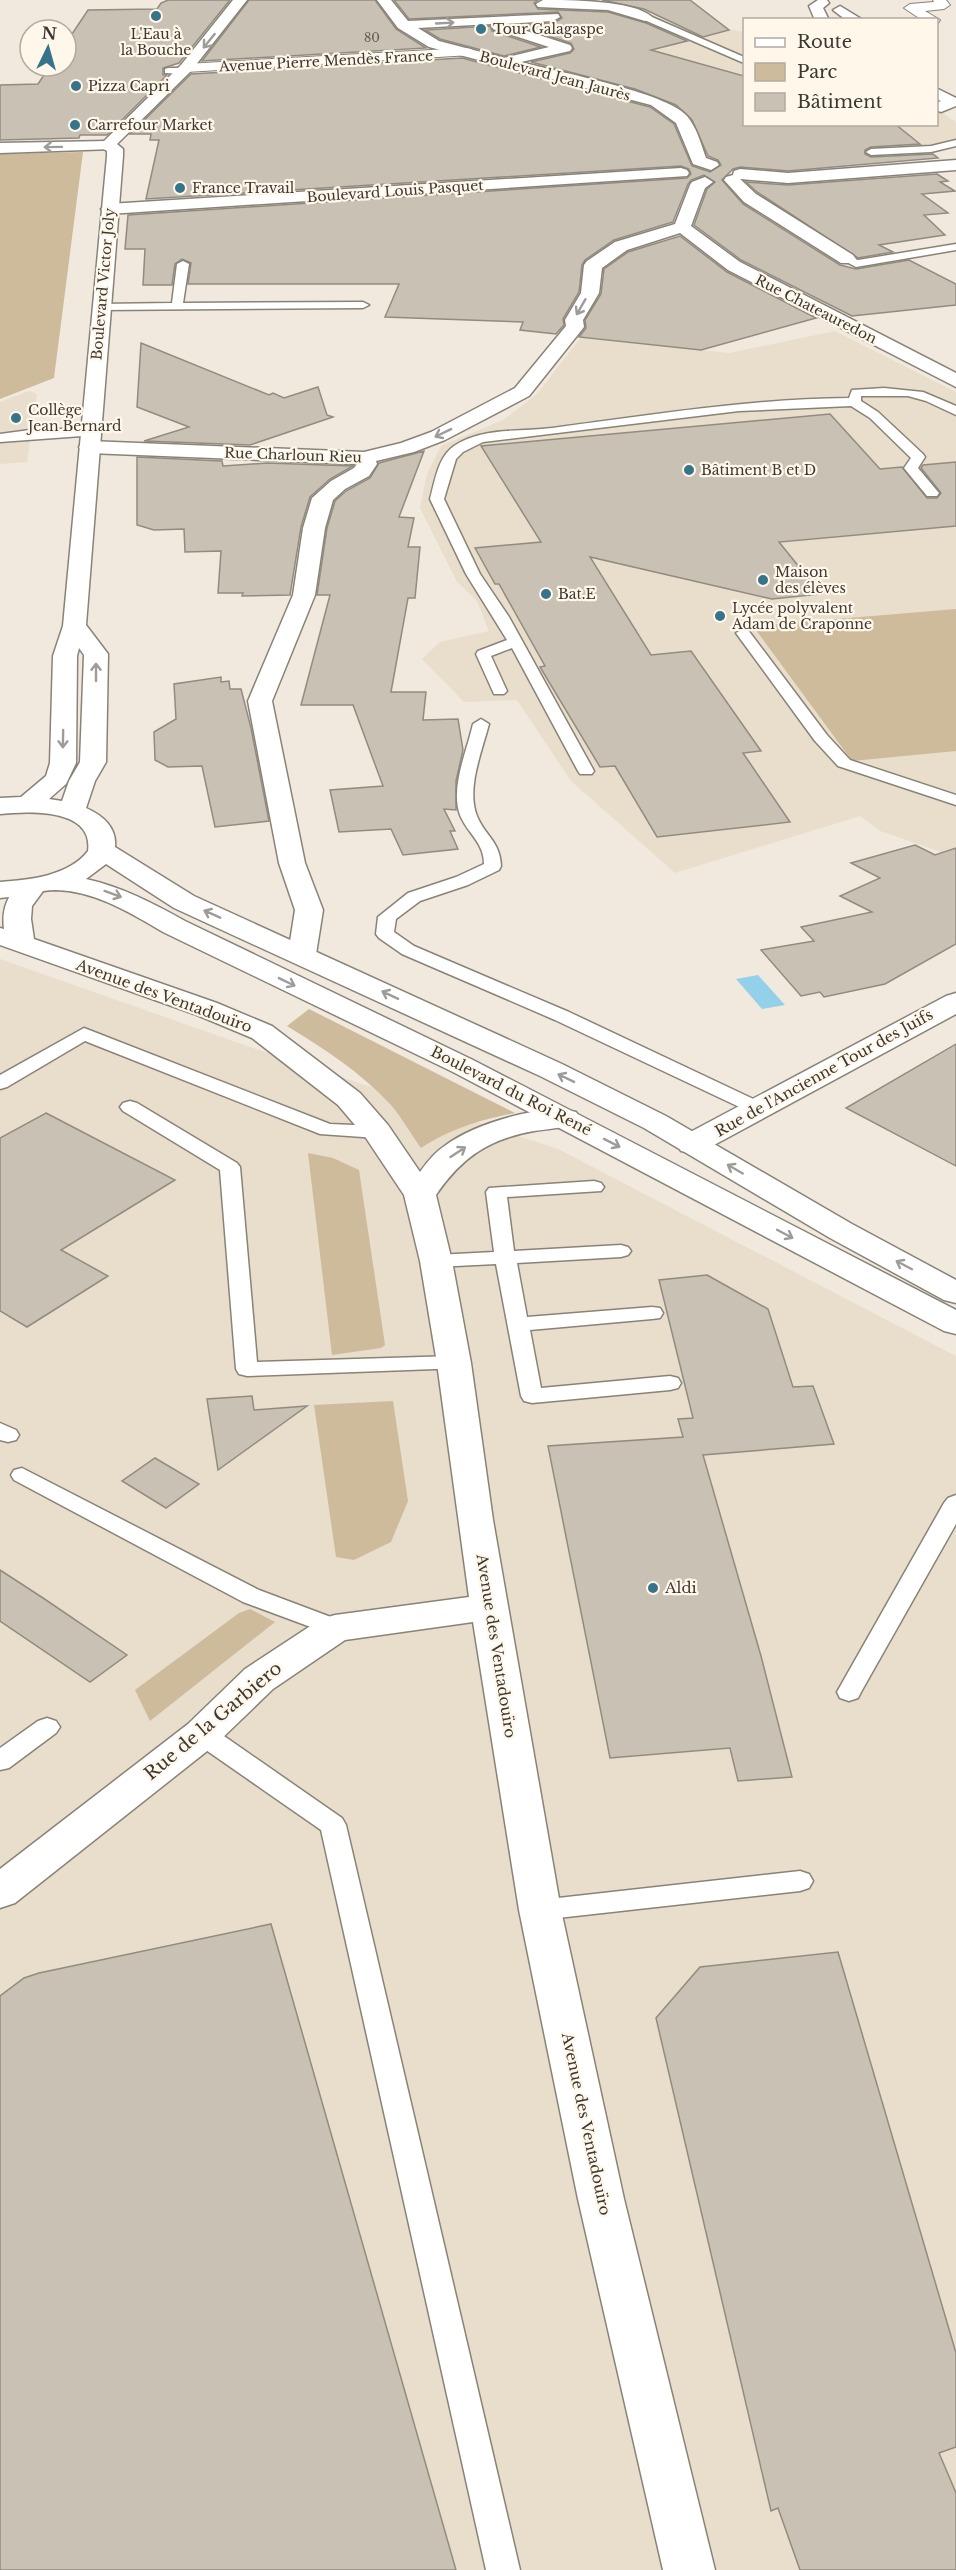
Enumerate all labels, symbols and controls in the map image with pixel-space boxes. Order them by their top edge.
marker: L'Eau à la Bouche [149,9,163,23]
north arrow [18,18,78,78]
one-way arrow [434,18,454,29]
legend [743,18,938,126]
place label: Tour Galagaspe [493,20,604,38]
text: N [41,22,58,44]
marker: Tour Galagaspe [474,22,488,36]
place label: L'Eau à la Bouche [121,25,191,59]
house number: 80 [364,30,380,45]
text: Route [797,31,852,53]
one-way arrow [202,33,215,49]
street label: Avenue Pierre Mendès France [218,46,433,76]
street label: Boulevard Jean Jaurès [478,47,632,105]
text: Parc [797,61,838,83]
place label: Pizza Capri [88,77,170,95]
marker: Pizza Capri [69,79,83,93]
text: Bâtiment [797,91,883,113]
place label: Carrefour Market [87,116,213,134]
marker: Carrefour Market [68,118,82,132]
one-way arrow [44,141,64,153]
street label: Boulevard Louis Pasquet [306,176,485,206]
place label: France Travail [192,179,295,197]
marker: France Travail [173,181,187,195]
street label: Boulevard Victor Joly [87,207,119,361]
street label: Rue Chateauredon [752,270,880,348]
one-way arrow [575,299,587,316]
place label: Collège Jean Bernard [26,401,122,435]
marker: Collège Jean Bernard [9,411,23,425]
one-way arrow [434,428,452,440]
street label: Rue Charloun Rieu [224,444,363,466]
place label: Bâtiment B et D [701,461,816,479]
marker: Bâtiment B et D [682,463,696,477]
place label: Maison des élèves [775,563,846,597]
marker: Maison des élèves [756,573,770,587]
place label: Bat.E [558,585,596,603]
marker: Bat.E [539,587,553,601]
place label: Lycée polyvalent Adam de Craponne [731,599,872,633]
marker: Lycée polyvalent Adam de Craponne [713,609,727,623]
one-way arrow [90,663,102,683]
one-way arrow [57,729,69,749]
one-way arrow [103,889,122,900]
one-way arrow [204,908,222,920]
street label: Avenue des Ventadouïro [73,954,255,1036]
one-way arrow [277,976,295,988]
one-way arrow [381,988,399,1000]
street label: Rue de l'Ancienne Tour des Juifs [711,1004,936,1141]
street label: Boulevard du Roi René [428,1042,595,1139]
one-way arrow [558,1071,576,1083]
one-way arrow [603,1137,621,1149]
one-way arrow [450,1146,466,1158]
one-way arrow [727,1162,744,1174]
one-way arrow [775,1229,793,1240]
one-way arrow [896,1259,914,1270]
street label: Avenue des Ventadouïro [472,1552,520,1739]
place label: Aldi [664,1578,697,1597]
marker: Aldi [646,1581,660,1595]
street label: Rue de la Garbiero [140,1657,286,1785]
street label: Avenue des Ventadouïro [558,2030,615,2217]

